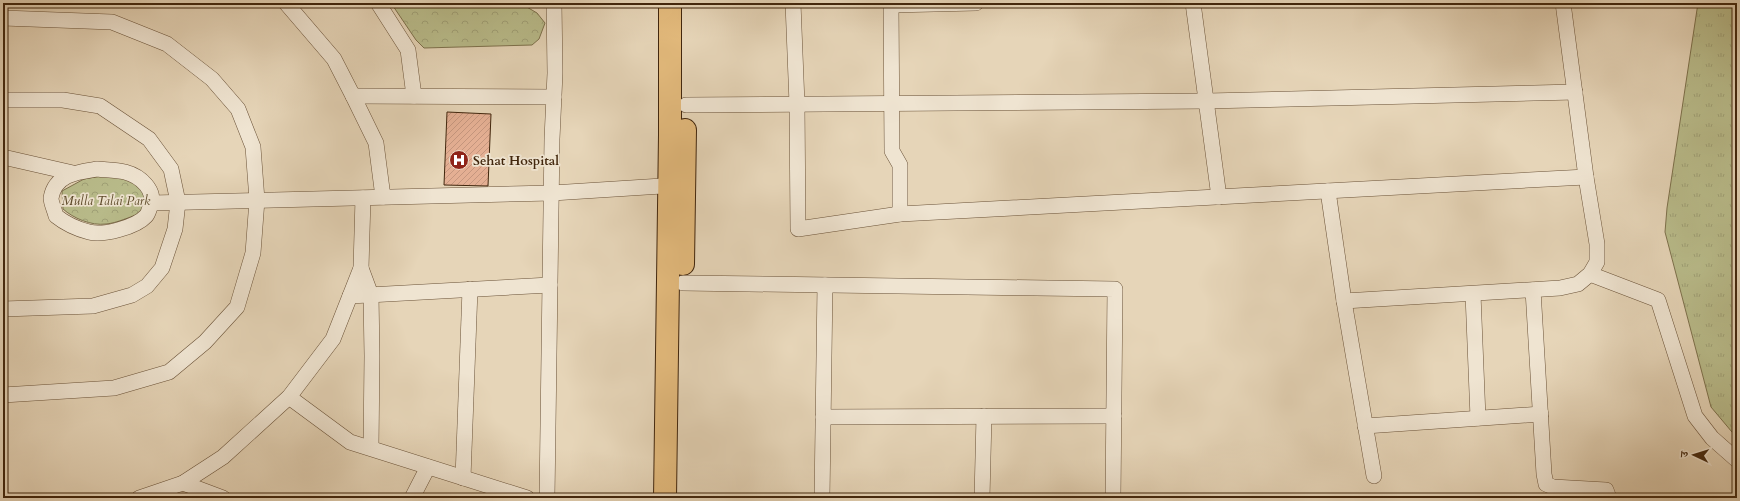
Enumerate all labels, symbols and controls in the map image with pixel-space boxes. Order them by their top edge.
hospital icon: Sehat Hospital [448,149,470,171]
place label: Sehat Hospital [473,152,559,170]
park label: Mulla Talai Park [61,192,151,210]
north arrow [1674,435,1714,475]
text: उ [1677,450,1692,459]

